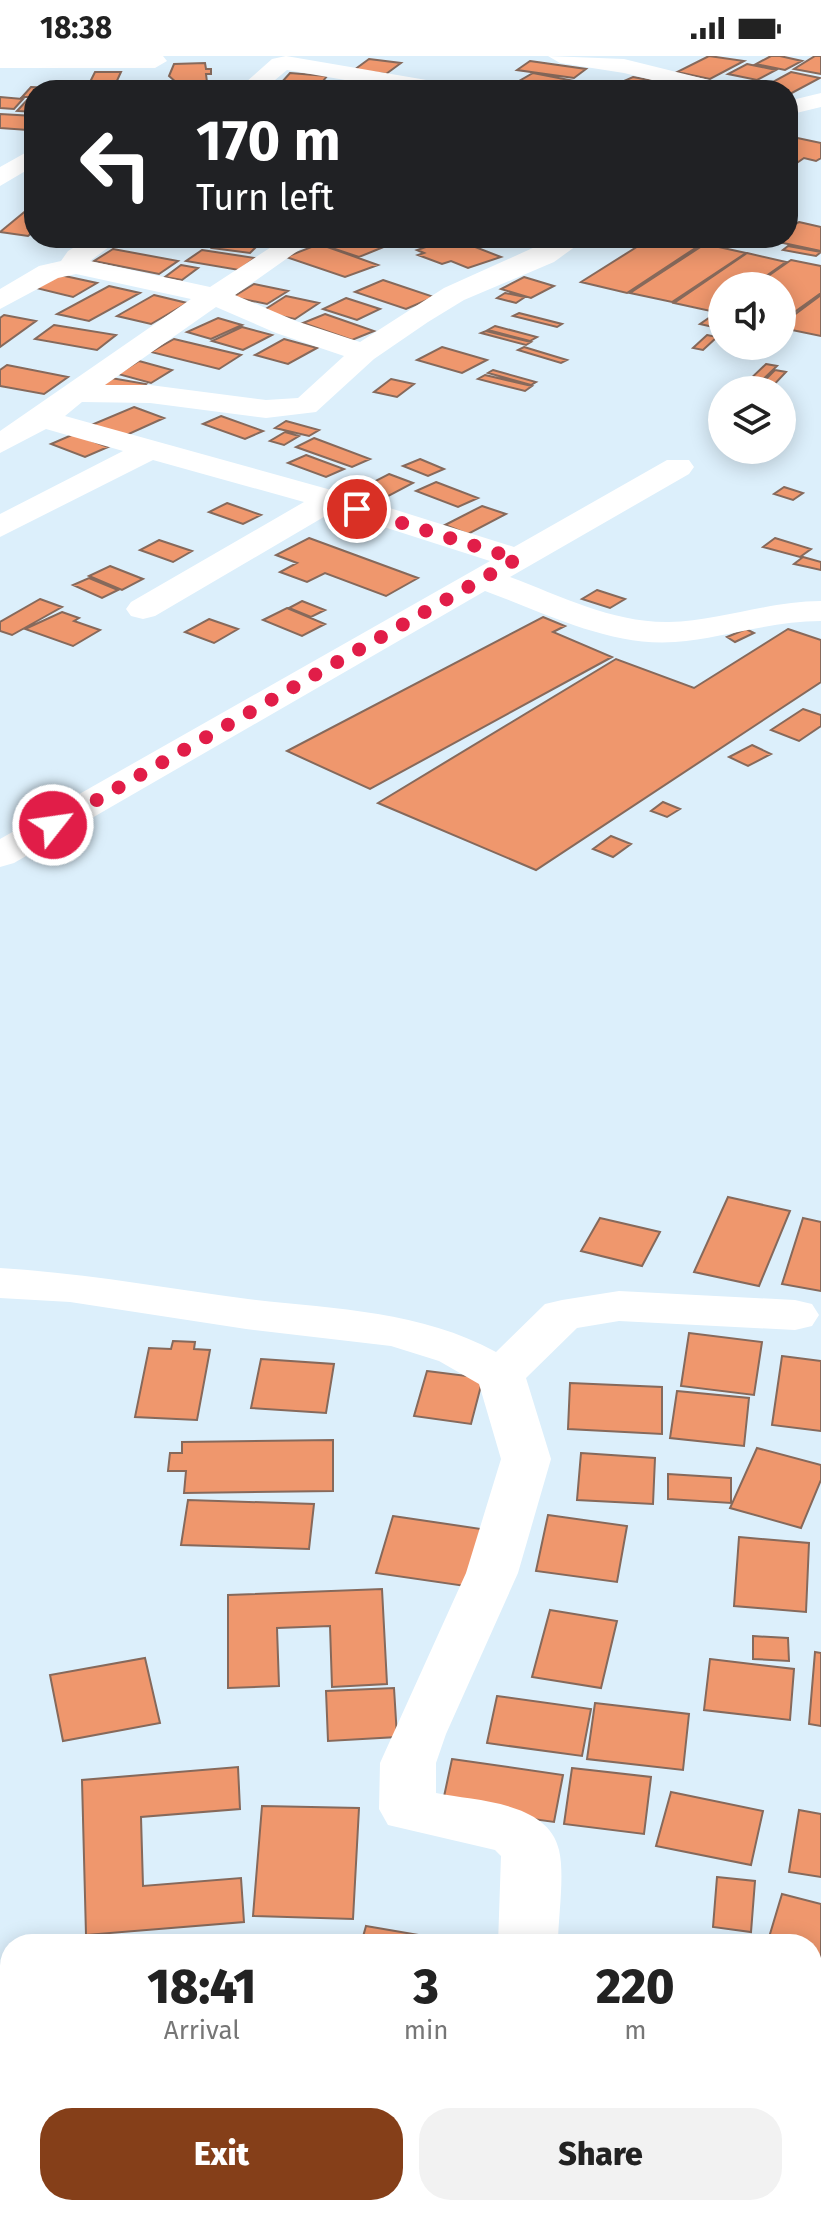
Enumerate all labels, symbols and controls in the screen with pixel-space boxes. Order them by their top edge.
text: 18:38 [40,10,112,46]
text: 170 m [196,108,341,175]
icon: left [64,112,168,216]
text: Turn left [196,176,334,220]
map controls [708,272,796,464]
button: sound [708,272,796,360]
button: layers [708,376,796,464]
pin [323,475,391,543]
icon: arrive [335,487,379,531]
position arrow [11,783,95,867]
text: 18:41 [147,1958,256,2016]
text: 3 [413,1958,439,2016]
text: 220 [596,1958,675,2016]
text: Arrival [164,2015,240,2046]
text: min [404,2015,449,2046]
text: m [624,2015,646,2046]
button: Exit [40,2108,403,2200]
button: Share [419,2108,782,2200]

